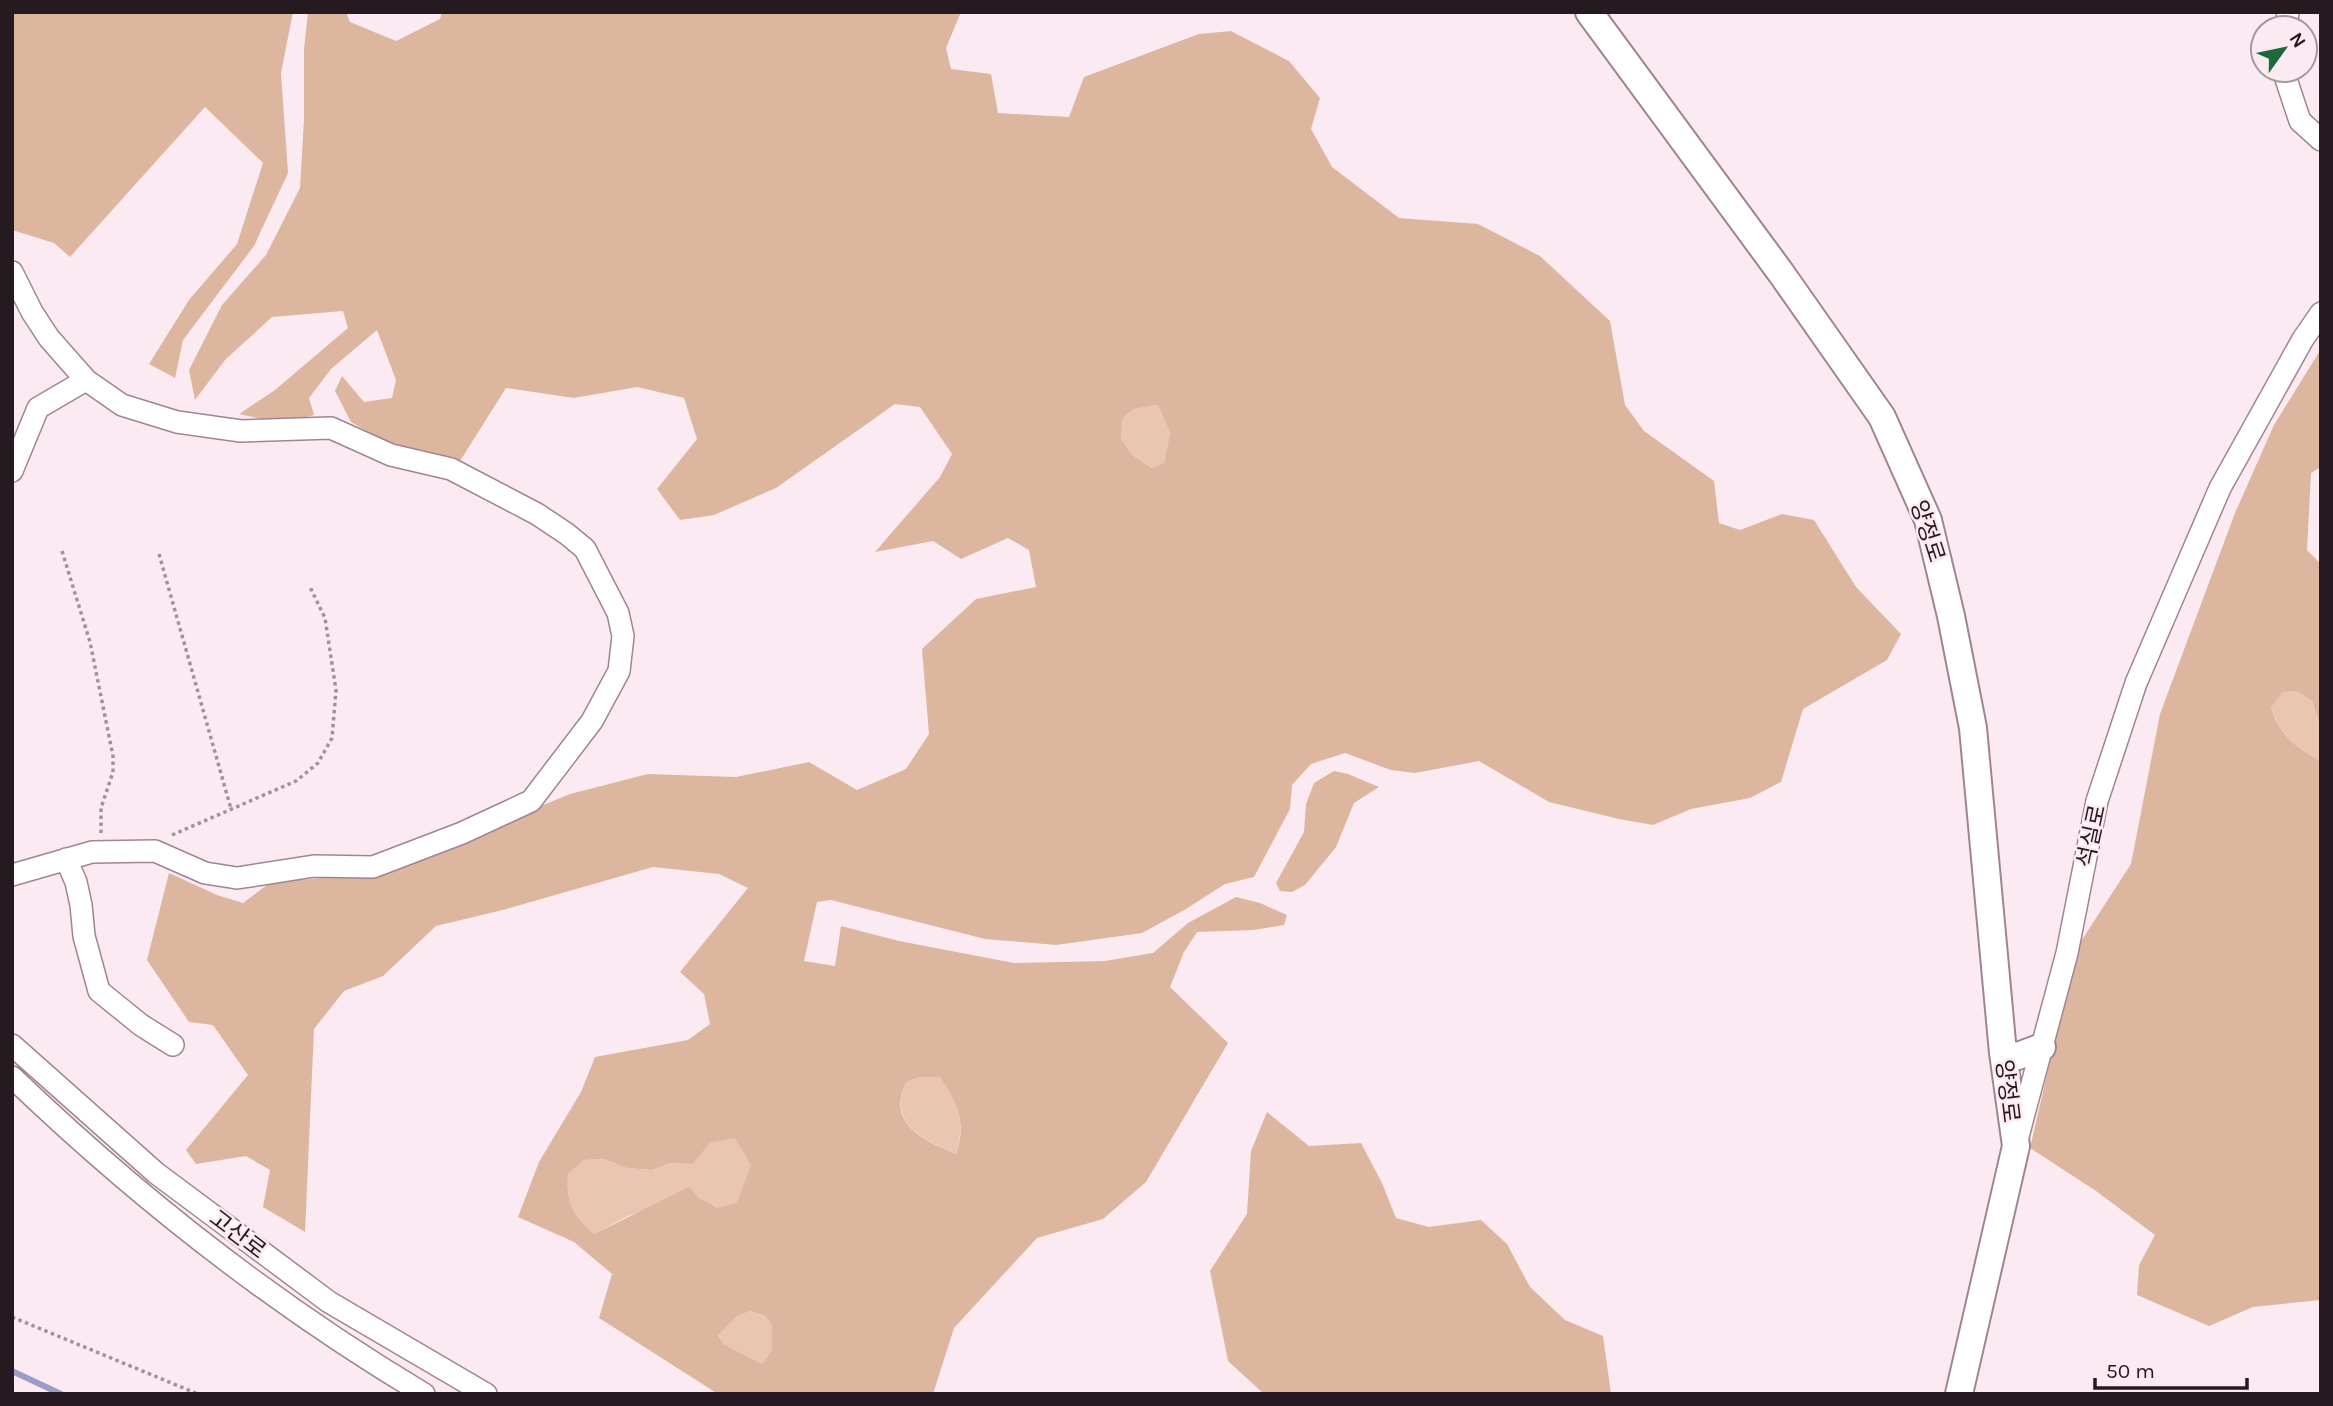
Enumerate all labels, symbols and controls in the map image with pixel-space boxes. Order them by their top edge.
north arrow [2249,14,2319,84]
text: N [2284,29,2310,52]
street label: 양정로 [1905,497,1950,566]
street label: 석실로 [2072,802,2111,870]
street label: 양정로 [1990,1058,2025,1124]
street label: 고산로 [204,1205,271,1264]
scale bar [2095,1346,2247,1390]
text: 50 m [2106,1359,2155,1383]

